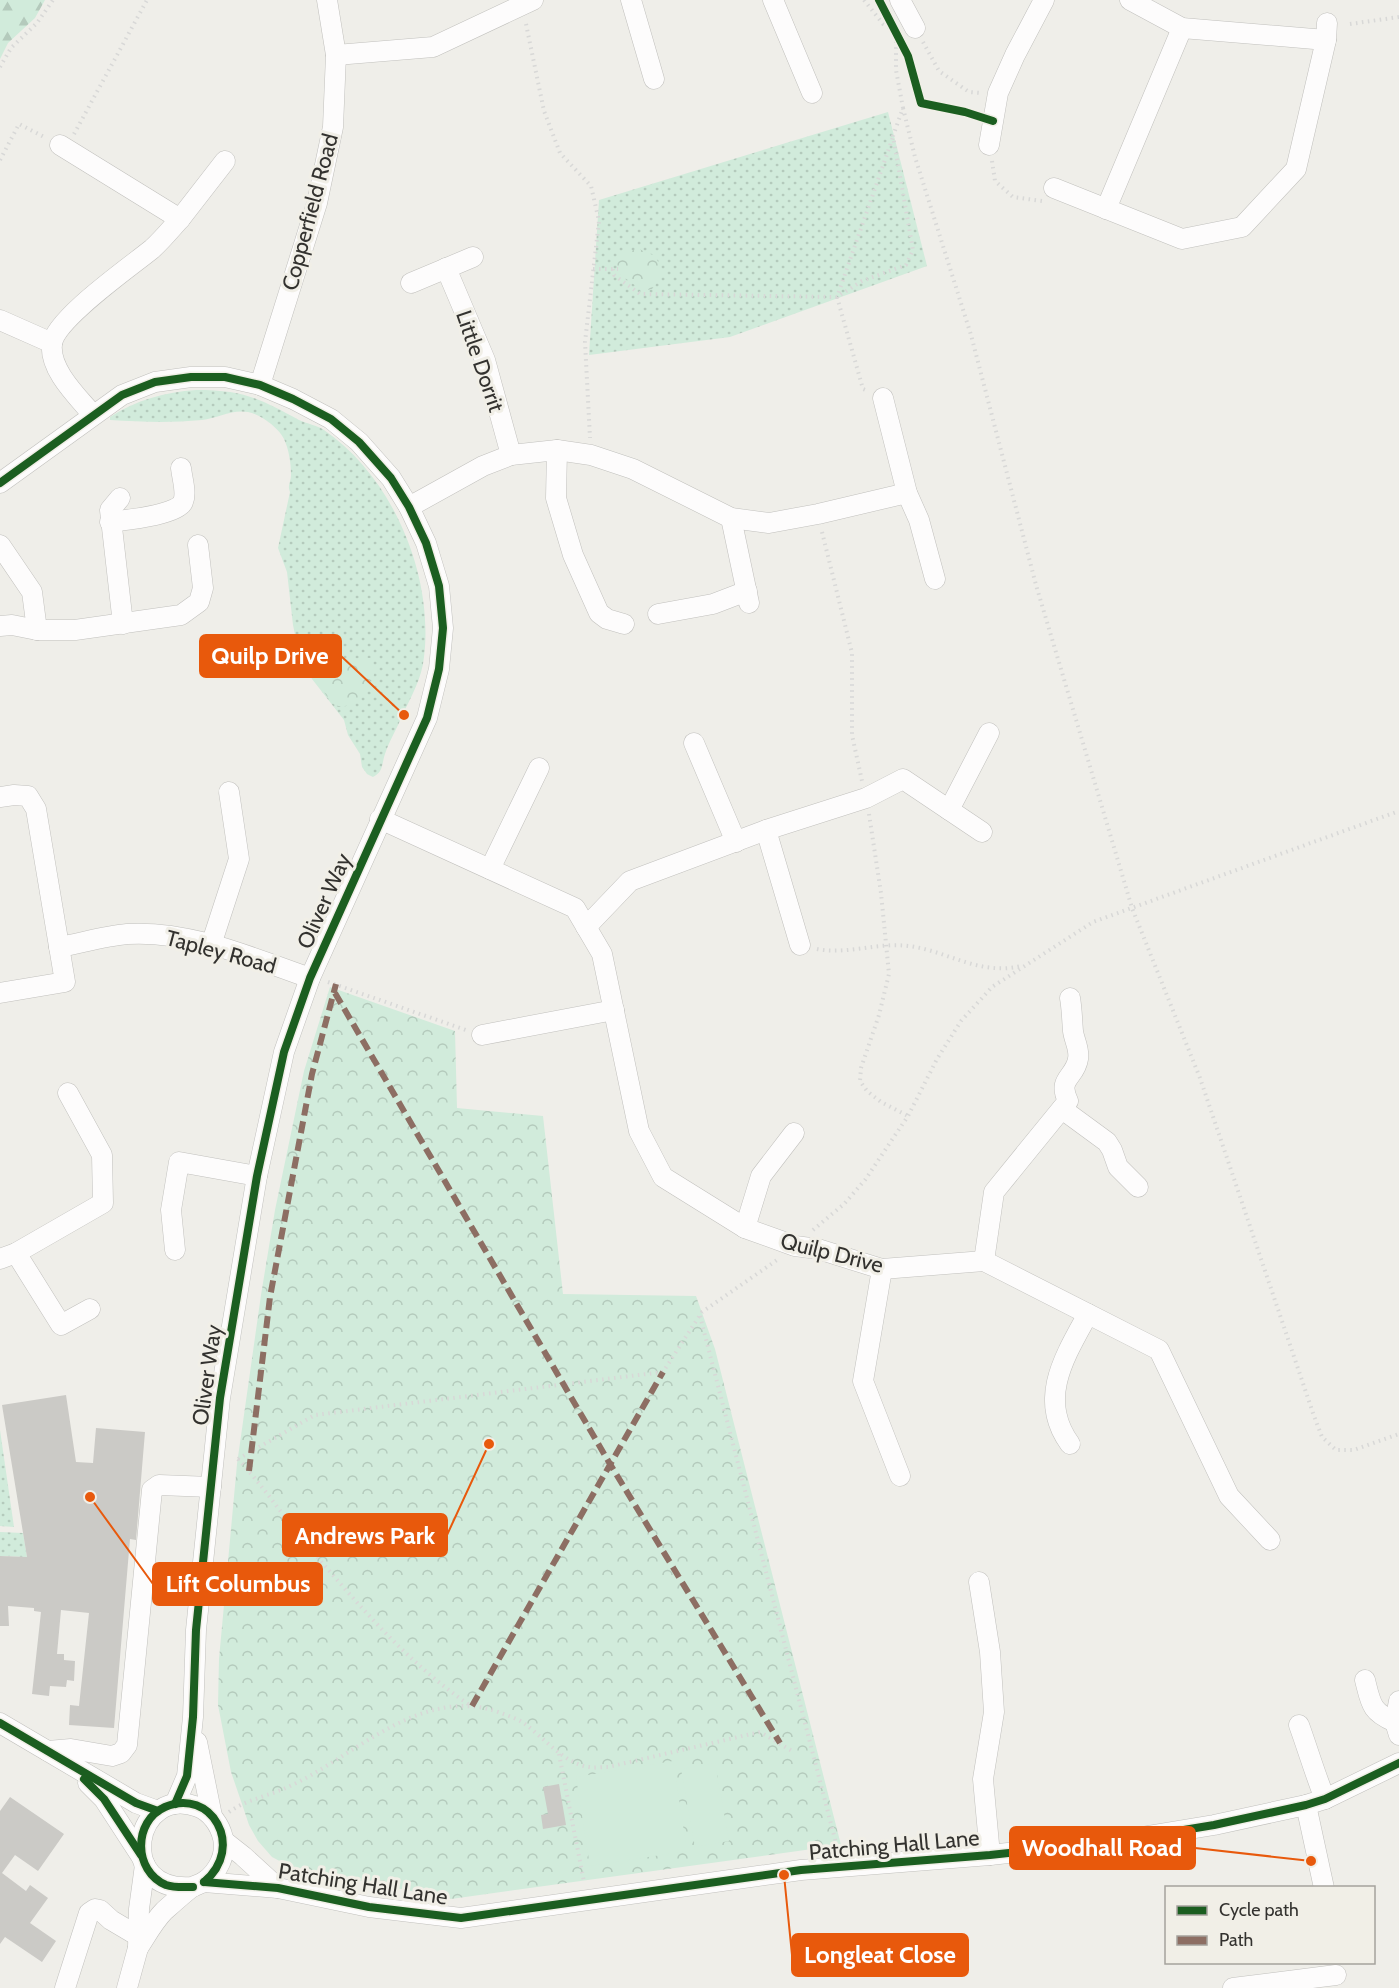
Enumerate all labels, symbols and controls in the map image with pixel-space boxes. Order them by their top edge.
street label: Copperfield Road [276,131,344,293]
street label: Little Dorrit [450,307,510,416]
callout: Quilp Drive [200,635,341,677]
text: Quilp Drive [211,641,329,670]
street label: Oliver Way [291,849,357,953]
street label: Tapley Road [163,924,279,980]
street label: Quilp Drive [778,1227,886,1279]
street label: Oliver Way [187,1323,227,1427]
callout: Andrews Park [283,1514,447,1556]
text: Andrews Park [295,1521,436,1550]
callout: Lift Columbus [153,1563,322,1605]
text: Lift Columbus [165,1569,311,1598]
street label: Patching Hall Lane [808,1824,980,1866]
callout: Woodhall Road [1010,1827,1195,1869]
text: Woodhall Road [1022,1833,1182,1862]
street label: Patching Hall Lane [276,1857,450,1911]
legend [1165,1886,1375,1964]
text: Cycle path [1219,1899,1299,1921]
text: Path [1219,1929,1253,1951]
callout: Longleat Close [792,1934,968,1976]
text: Longleat Close [804,1940,956,1969]

